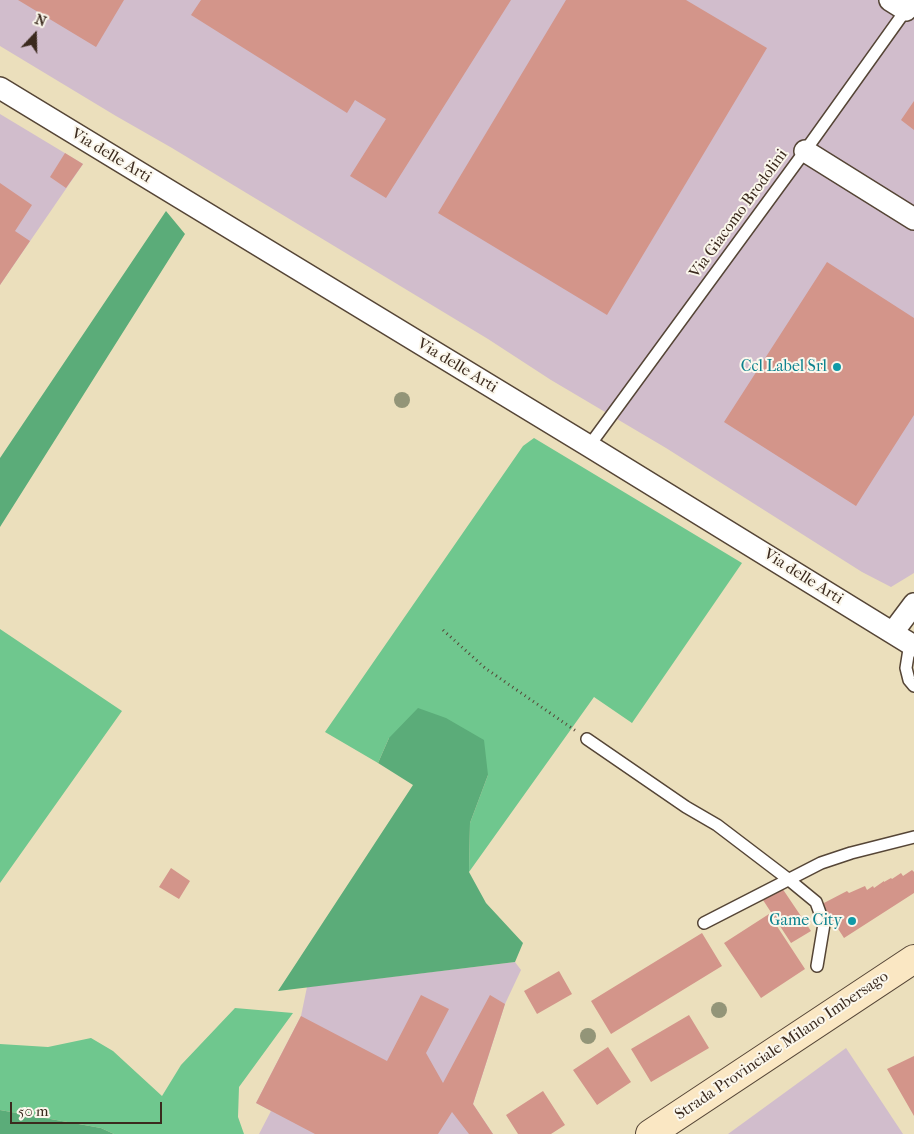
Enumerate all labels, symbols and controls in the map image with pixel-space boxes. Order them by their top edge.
north arrow [10,10,60,60]
text: N [33,11,49,30]
street label: Via delle Arti [67,125,155,187]
street label: Via Giacomo Brodolini [686,146,792,282]
street label: Via delle Arti [413,335,501,397]
place label: Ccl Label Srl [741,357,827,377]
marker: Ccl Label Srl [831,361,843,373]
street label: Via delle Arti [760,545,846,609]
place label: Game City [769,911,842,931]
marker: Game City [846,915,858,927]
street label: Strada Provinciale Milano Imbersago [672,967,892,1125]
scale bar [12,1092,165,1124]
text: 50 m [18,1102,48,1120]

